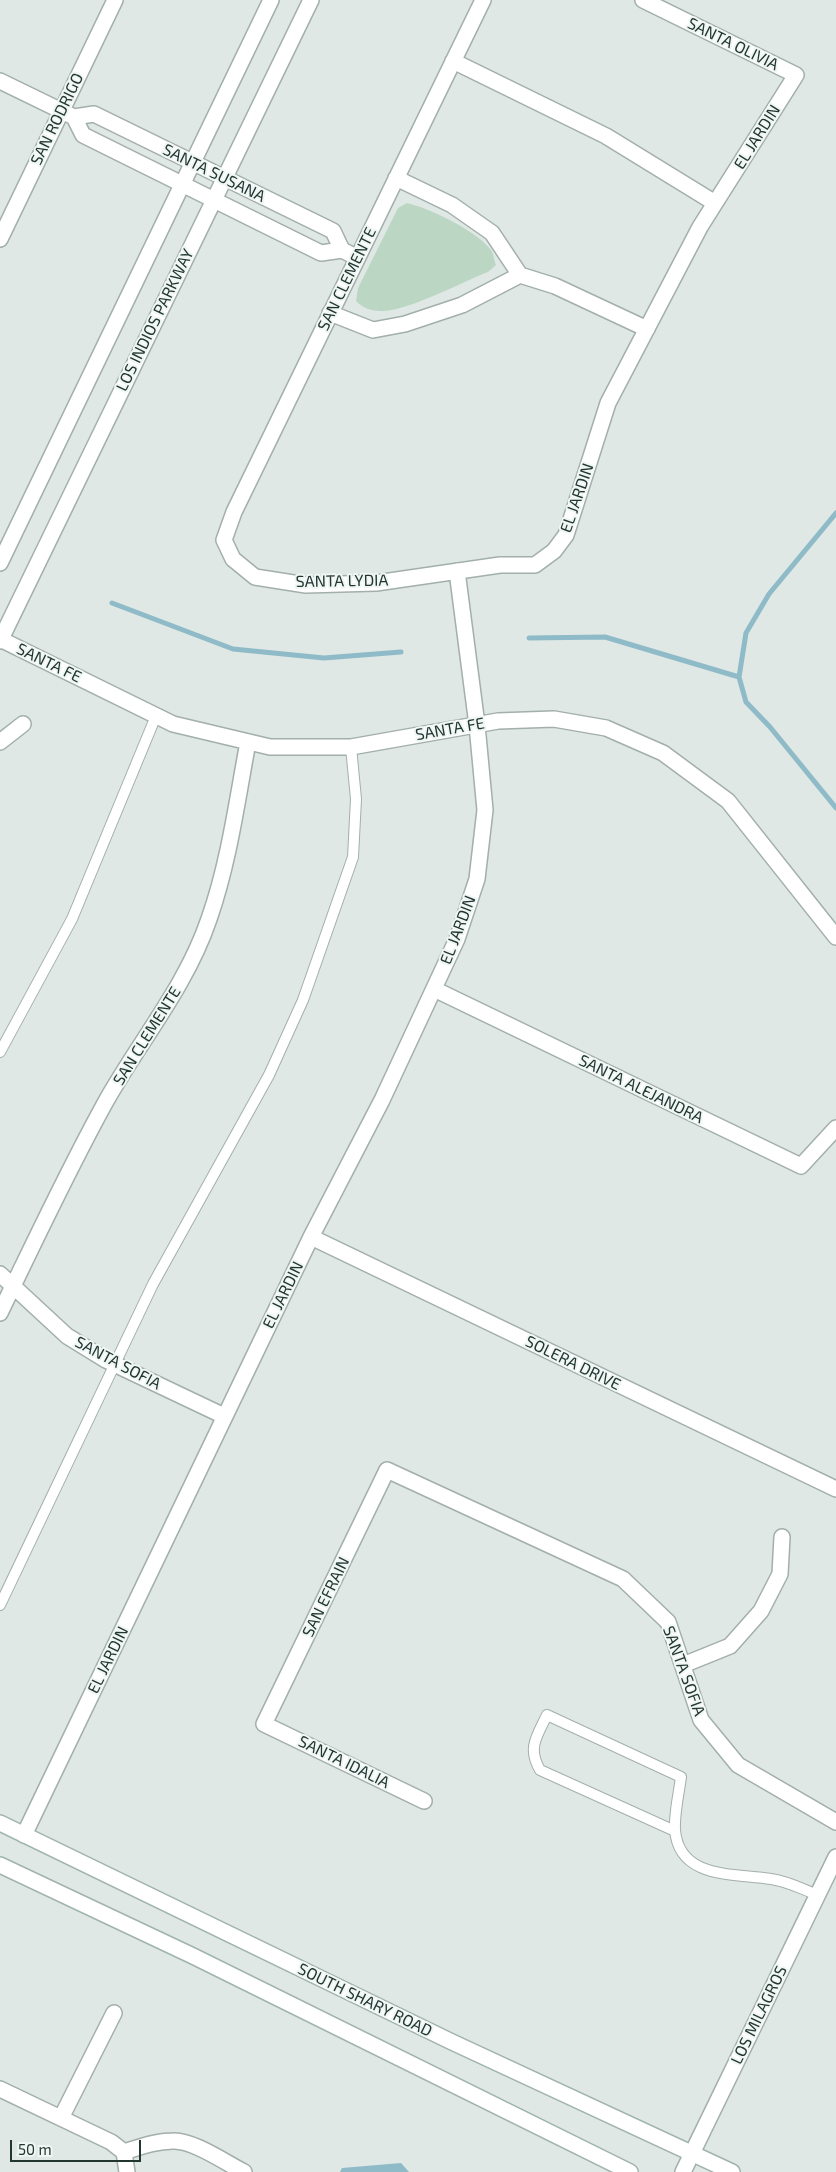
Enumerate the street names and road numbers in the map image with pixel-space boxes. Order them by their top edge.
street label: SANTA OLIVIA [684,14,782,74]
street label: SAN RODRIGO [26,70,88,168]
street label: EL JARDIN [730,101,784,173]
street label: SANTA SUSANA [160,140,268,206]
street label: SAN CLEMENTE [314,224,380,334]
street label: LOS INDIOS PARKWAY [112,246,198,394]
street label: EL JARDIN [556,461,598,535]
street label: SANTA LYDIA [295,571,389,591]
street label: SANTA FE [13,639,85,687]
street label: SANTA FE [414,713,486,745]
street label: EL JARDIN [436,893,480,967]
street label: SAN CLEMENTE [109,983,185,1089]
street label: SANTA ALEJANDRA [576,1050,706,1128]
street label: EL JARDIN [259,1258,307,1332]
street label: SANTA SOFIA [72,1332,164,1394]
street label: SOLERA DRIVE [522,1332,624,1394]
street label: SAN EFRAIN [298,1554,354,1640]
street label: EL JARDIN [84,1623,132,1697]
street label: SANTA SOFIA [659,1623,709,1719]
street label: SANTA IDALIA [295,1732,393,1792]
street label: SOUTH SHARY ROAD [295,1959,435,2041]
street label: LOS MILAGROS [727,1963,791,2067]

